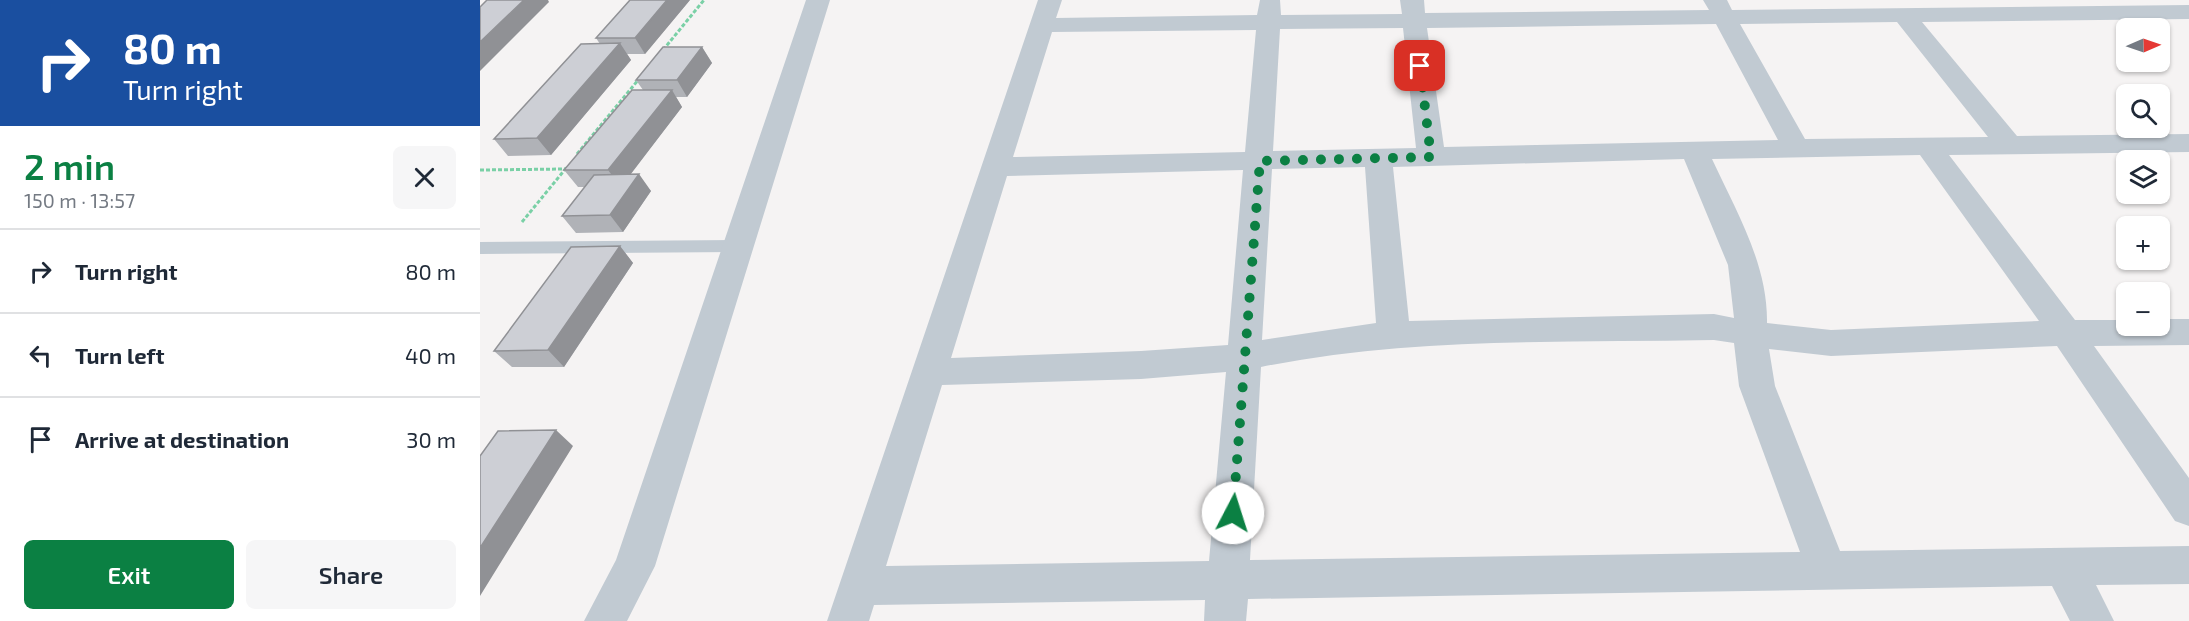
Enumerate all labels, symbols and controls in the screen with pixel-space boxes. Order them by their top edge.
north arrow [2116,18,2170,72]
map controls [2116,18,2170,336]
text: 80 m [123,22,222,72]
icon: right [24,24,102,102]
pin [1394,40,1445,91]
icon: arrive [1403,49,1436,82]
text: Turn right [123,73,243,105]
button: search [2116,84,2170,138]
text: 2 min [24,144,115,187]
button: close [393,146,456,209]
button: layers [2116,150,2170,204]
text: 150 m · 13:57 [24,188,135,212]
button: + [2116,216,2170,270]
icon: right [24,255,57,288]
text: Turn right [75,258,177,284]
text: 80 m [405,258,456,284]
button: − [2116,282,2170,336]
icon: left [24,339,57,372]
text: Turn left [75,342,164,368]
text: 40 m [405,342,456,368]
icon: arrive [24,423,57,456]
text: Arrive at destination [75,426,289,452]
text: 30 m [406,426,456,452]
position arrow [1201,481,1265,545]
button: Exit [24,540,234,609]
button: Share [246,540,456,609]

